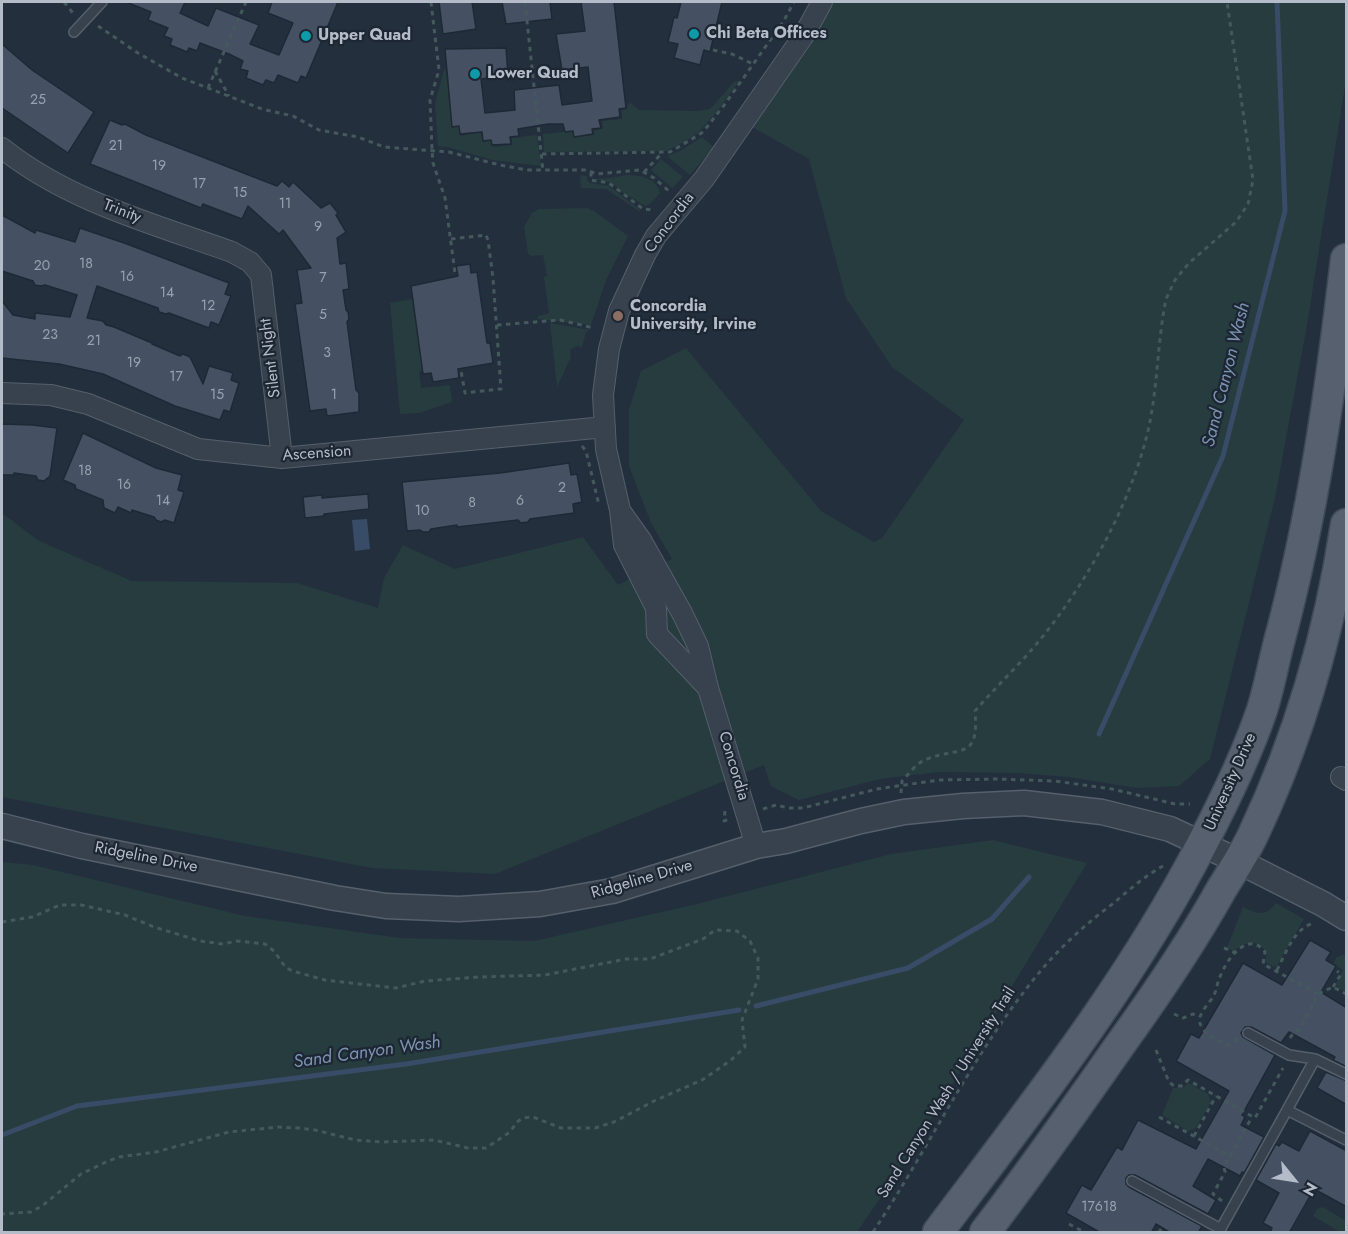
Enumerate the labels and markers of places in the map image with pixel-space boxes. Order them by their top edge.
place label: Chi Beta Offices [706,24,827,44]
place label: Upper Quad [318,26,411,46]
marker: Chi Beta Offices [687,27,701,41]
marker: Upper Quad [299,29,313,43]
place label: Lower Quad [487,64,579,84]
marker: Lower Quad [468,67,482,81]
place label: Concordia University, Irvine [630,297,756,335]
marker: Concordia University, Irvine [611,309,625,323]

